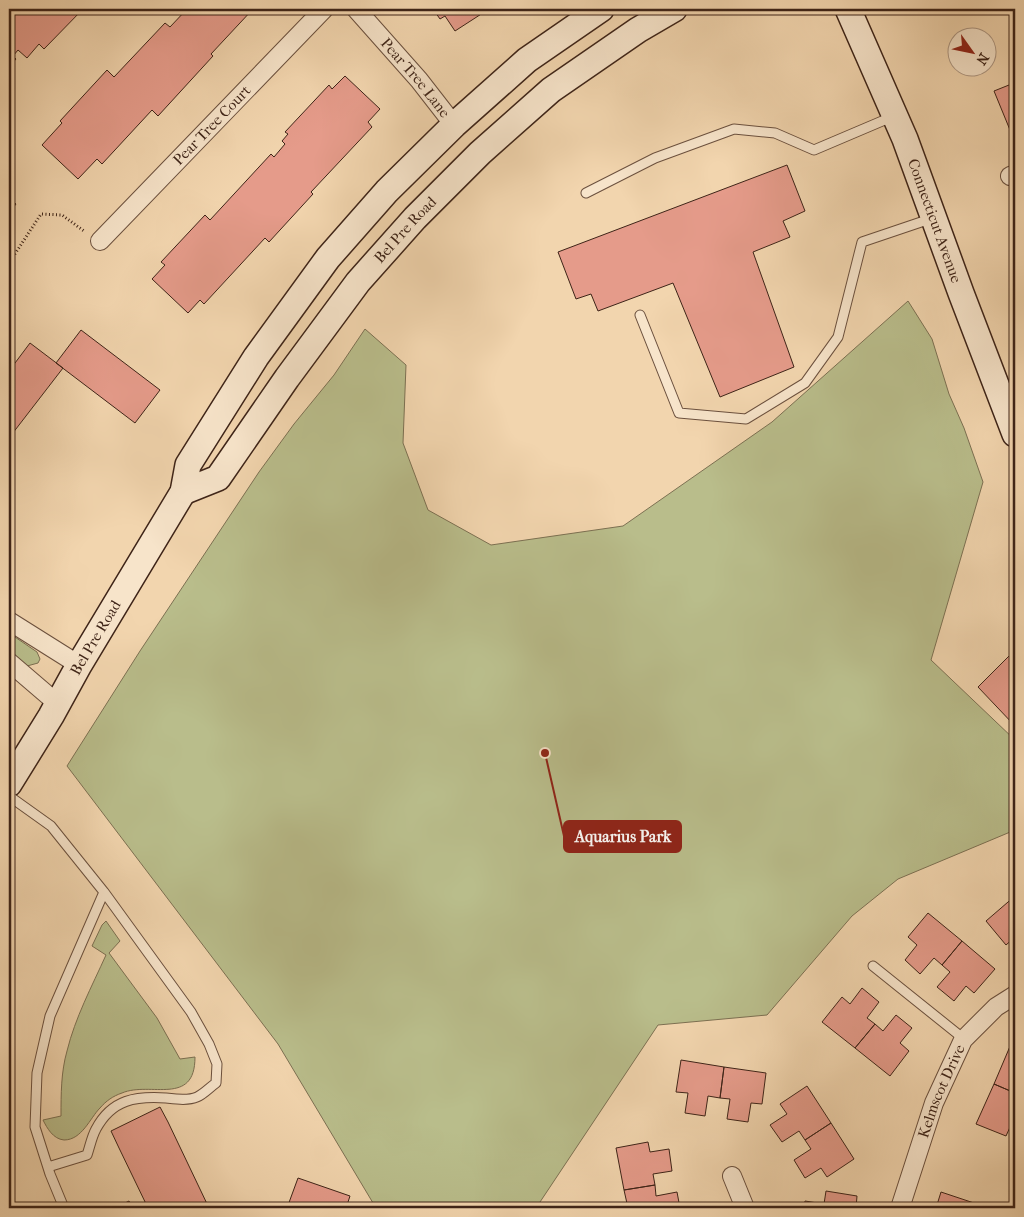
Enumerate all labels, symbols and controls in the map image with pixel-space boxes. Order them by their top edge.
north arrow [946,28,996,78]
street label: Pear Tree Lane [377,34,454,122]
text: N [972,50,993,68]
street label: Pear Tree Court [169,81,255,169]
street label: Connecticut Avenue [904,156,966,286]
street label: Bel Pre Road [370,192,441,267]
street label: Bel Pre Road [66,596,125,678]
callout: Aquarius Park [564,821,681,852]
text: Aquarius Park [574,827,672,847]
street label: Kelmscot Drive [914,1041,969,1140]

